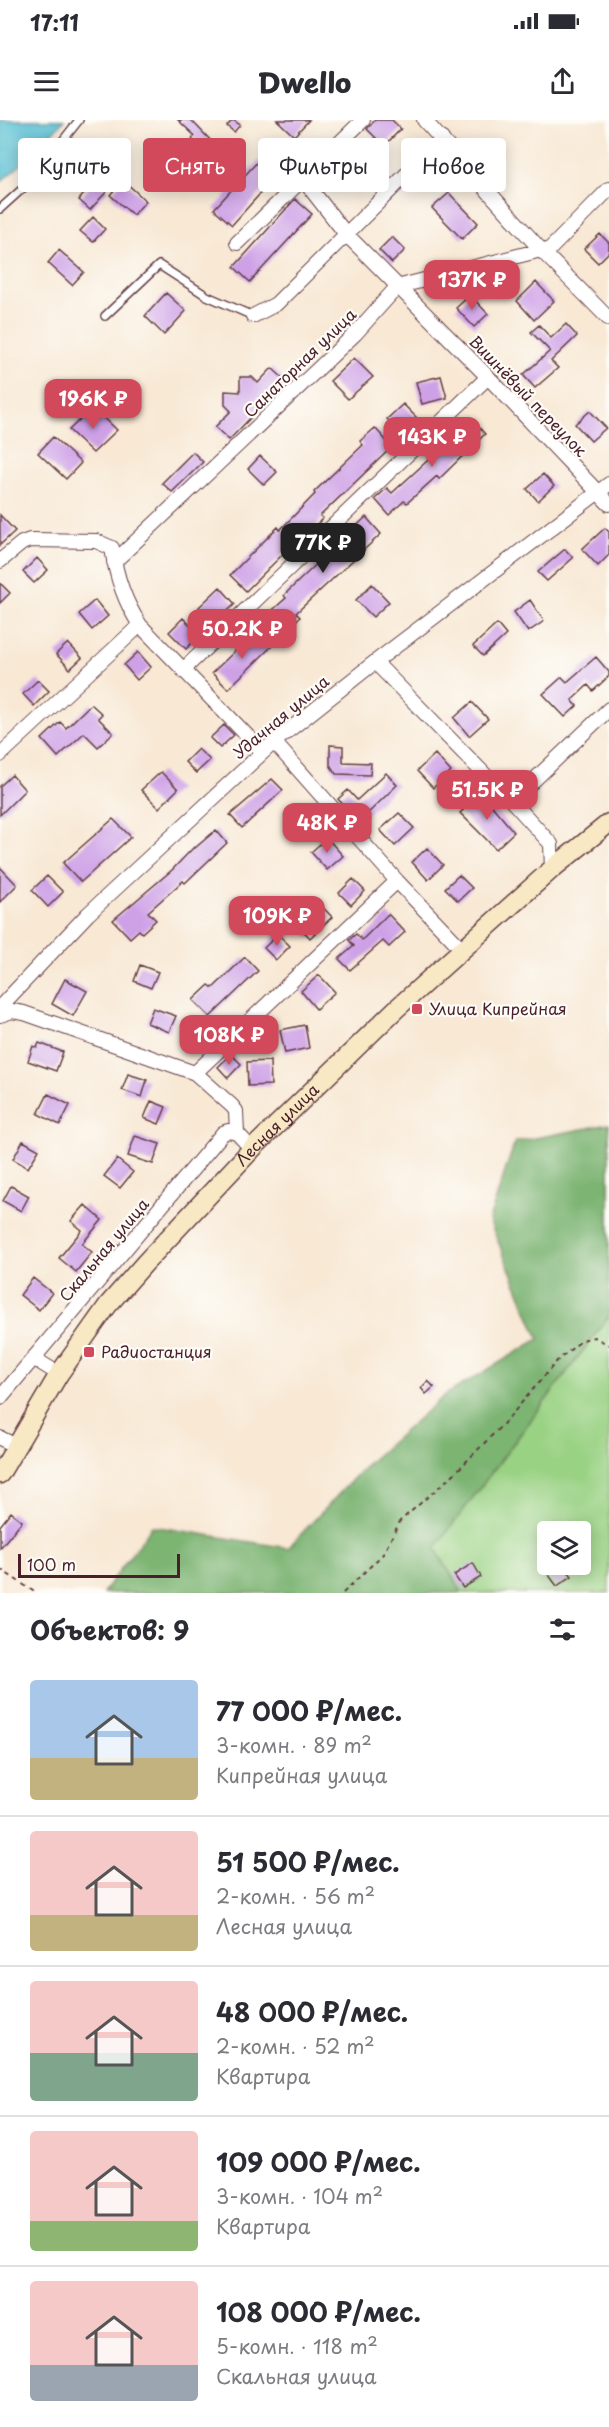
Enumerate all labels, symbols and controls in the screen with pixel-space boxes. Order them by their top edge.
text: 17:11 [30,5,79,38]
text: Dwello [258,61,351,102]
icon: menu [30,65,63,98]
icon: share [546,65,579,98]
chip: Купить [18,138,131,192]
chip: Снять [143,138,246,192]
chip: Фильтры [258,138,389,192]
chip: Новое [401,138,506,192]
pin: 137K ₽ [423,260,521,311]
text: 137K ₽ [438,264,506,294]
street label: Санаторная улица [238,302,361,422]
street label: Вишнёвый переулок [464,329,593,462]
pin: 196K ₽ [44,379,142,430]
text: 196K ₽ [59,383,127,413]
pin: 143K ₽ [383,417,481,468]
text: 143K ₽ [397,421,467,451]
pin: 77K ₽ [281,523,365,574]
text: 77K ₽ [295,527,351,557]
pin: 50.2K ₽ [187,609,297,660]
text: 50.2K ₽ [202,613,282,643]
street label: Удачная улица [227,669,334,764]
pin: 51.5K ₽ [432,770,542,821]
text: 51.5K ₽ [451,774,523,804]
pin: 48K ₽ [285,803,369,854]
text: 48K ₽ [297,807,357,837]
pin: 109K ₽ [228,896,326,947]
text: 109K ₽ [243,900,311,930]
place label: Улица Кипрейная [429,996,567,1020]
marker: Улица Кипрейная [410,1002,424,1016]
pin: 108K ₽ [180,1015,278,1066]
text: 108K ₽ [194,1019,264,1049]
street label: Лесная улица [229,1077,324,1171]
street label: Скальная улица [53,1192,154,1306]
place label: Радиостанция [101,1339,212,1363]
marker: Радиостанция [82,1345,96,1359]
map controls [537,1521,591,1575]
button: layers [537,1521,591,1575]
scale bar [18,1551,180,1578]
text: 100 m [27,1552,76,1576]
text: Объектов: 9 [30,1610,189,1649]
icon: filters [546,1613,579,1646]
text: 77 000 ₽/мес. [216,1691,402,1730]
icon: home [78,1704,150,1776]
text: 3-комн. · 89 m² [216,1730,372,1760]
text: Кипрейная улица [216,1760,387,1790]
text: 51 500 ₽/мес. [216,1842,400,1881]
icon: home [78,1855,150,1927]
text: 2-комн. · 56 m² [216,1881,375,1911]
text: Лесная улица [216,1911,352,1941]
text: 48 000 ₽/мес. [216,1992,408,2031]
icon: home [78,2005,150,2077]
text: 2-комн. · 52 m² [216,2031,375,2061]
text: Квартира [216,2061,310,2091]
text: 109 000 ₽/мес. [216,2142,421,2181]
icon: home [78,2155,150,2227]
text: 3-комн. · 104 m² [216,2181,383,2211]
text: Квартира [216,2211,310,2241]
text: 108 000 ₽/мес. [216,2292,421,2331]
icon: home [78,2305,150,2377]
text: 5-комн. · 118 m² [216,2331,378,2361]
text: Скальная улица [216,2361,377,2391]

